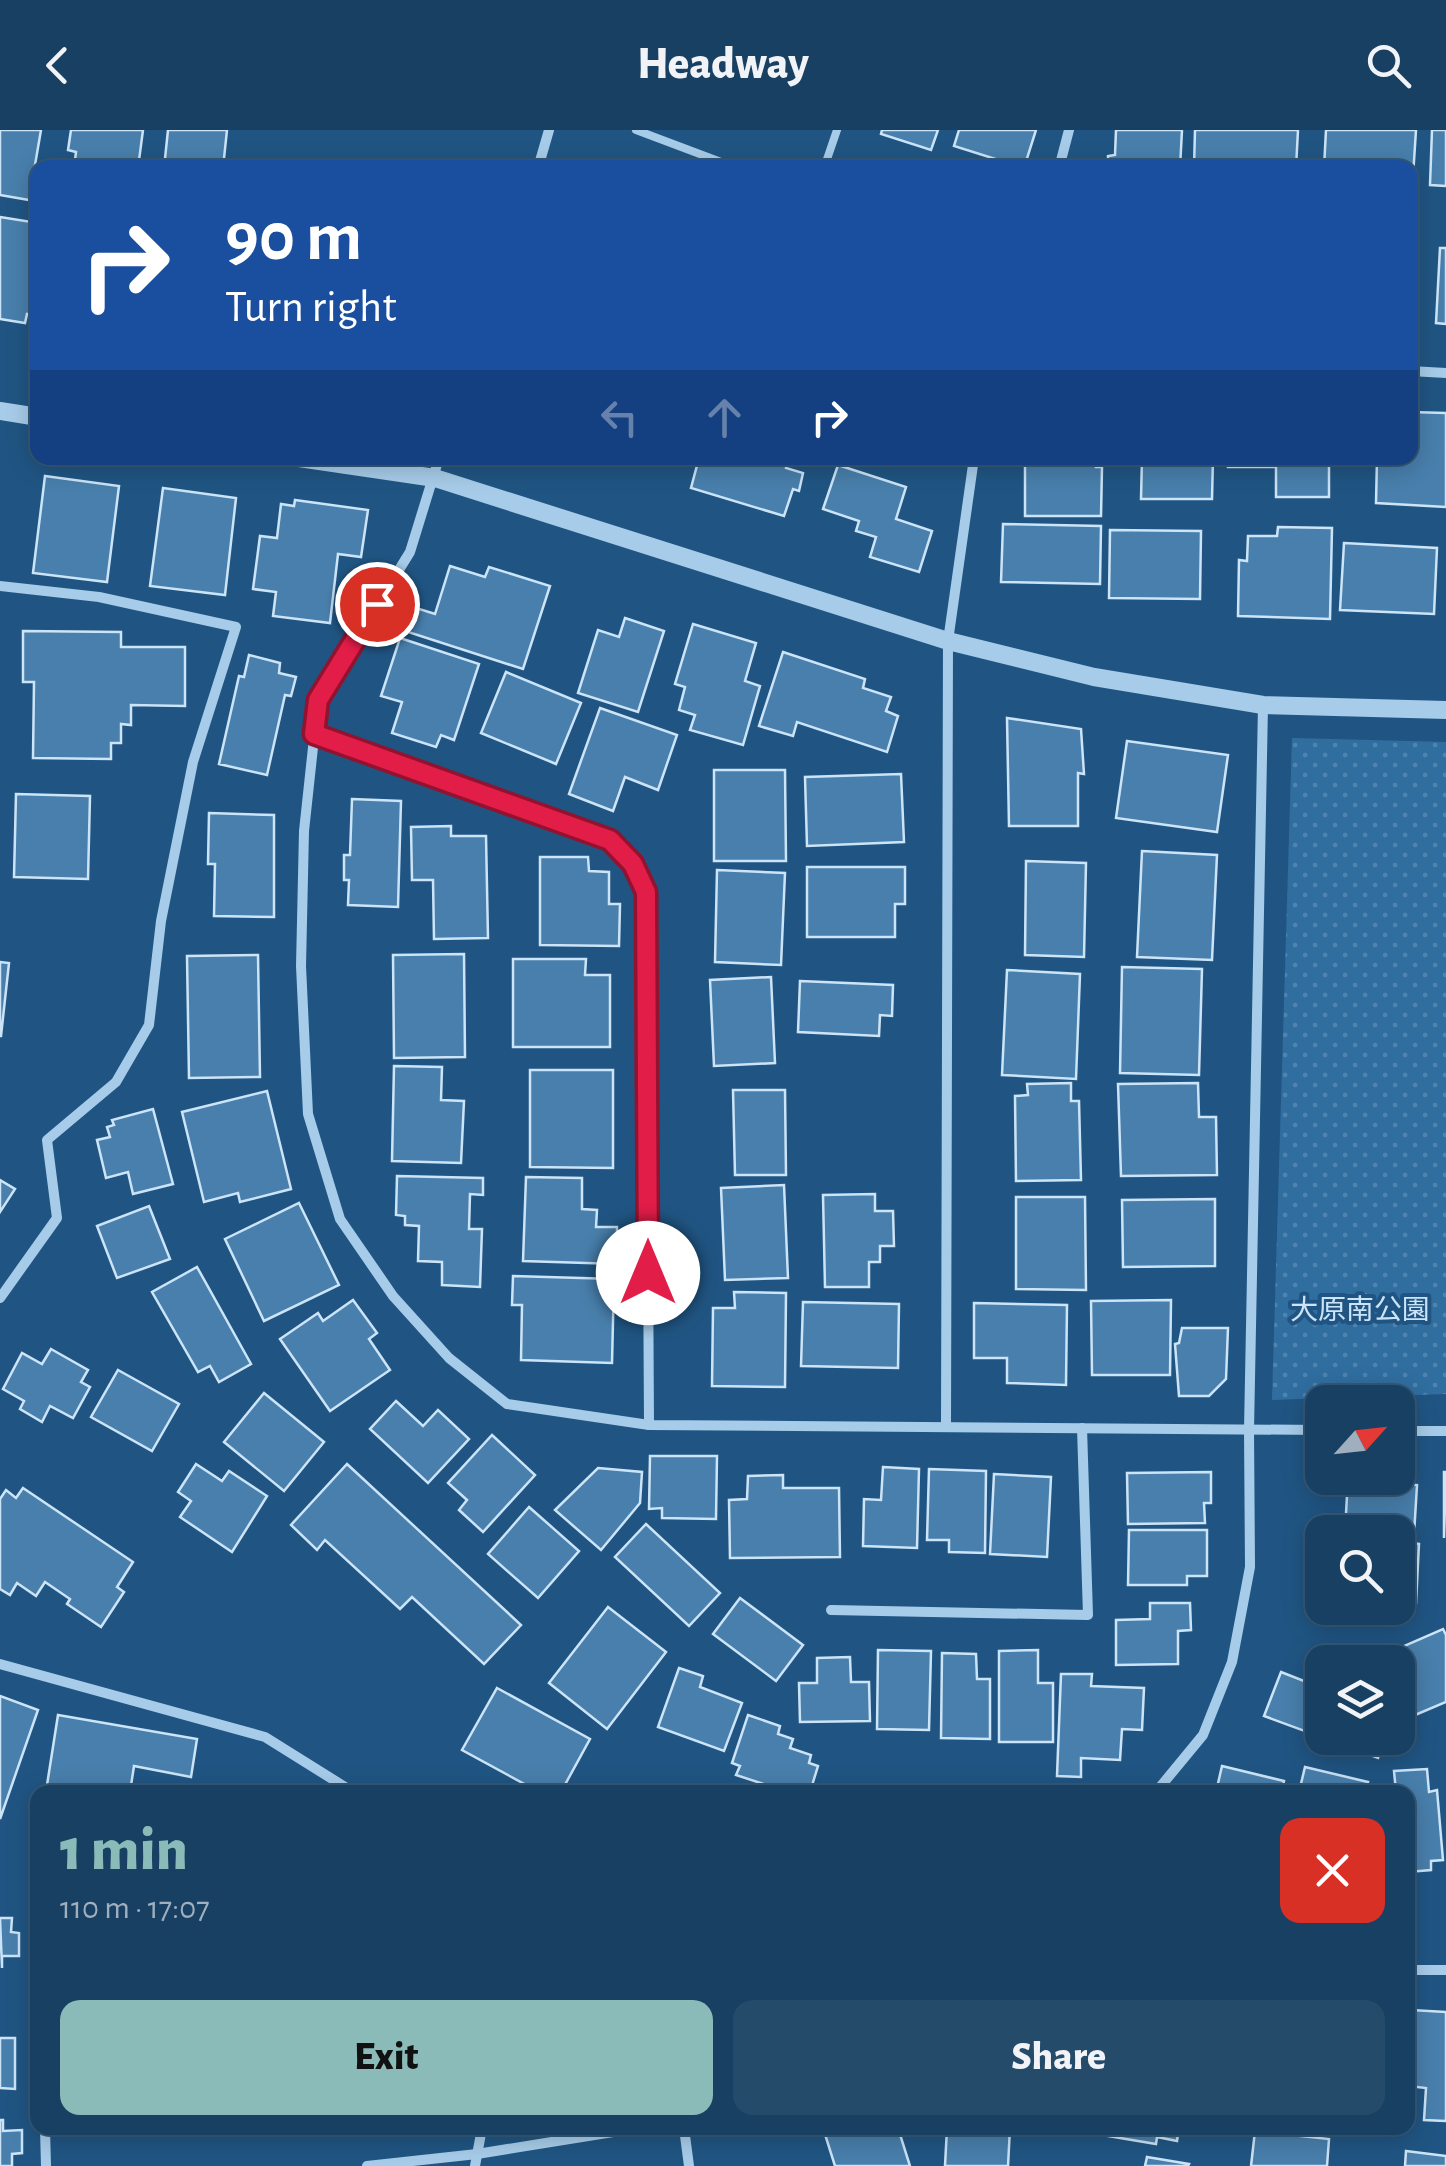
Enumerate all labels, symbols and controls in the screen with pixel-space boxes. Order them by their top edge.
icon: back [30,38,85,93]
icon: search [1361,38,1416,93]
text: Headway [637,42,809,87]
icon: right [60,200,190,330]
text: 90 m [225,203,362,273]
text: Turn right [225,285,397,330]
icon: left [592,390,647,445]
icon: ahead [697,390,752,445]
icon: right [802,390,857,445]
pin [335,562,420,647]
icon: arrive [350,577,405,632]
position arrow [596,1221,700,1325]
park label: 大原南公園 [1290,1295,1430,1325]
north arrow [1305,1385,1415,1495]
map controls [1305,1385,1415,1755]
button: search [1305,1515,1415,1625]
button: layers [1305,1645,1415,1755]
button: close [1280,1818,1385,1923]
text: 1 min [60,1821,188,1881]
text: 110 m · 17:07 [60,1892,210,1924]
button: Exit [60,2000,713,2115]
button: Share [733,2000,1385,2115]

